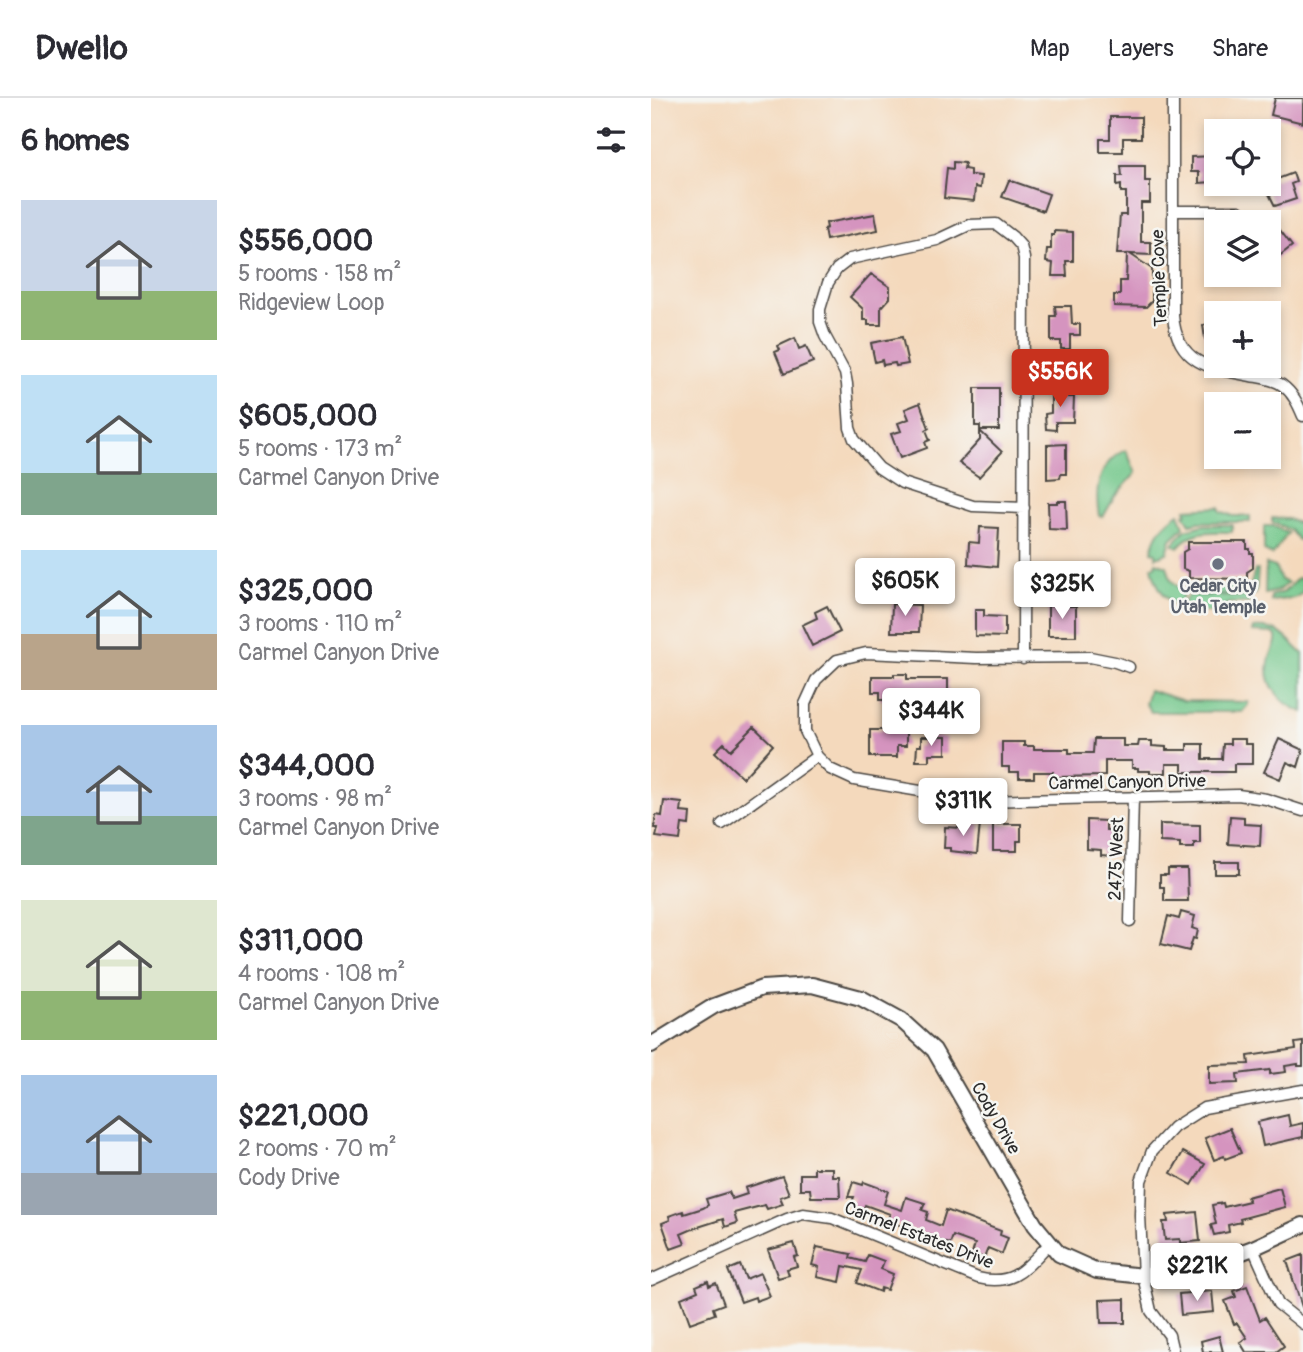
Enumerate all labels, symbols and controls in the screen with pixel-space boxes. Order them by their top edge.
text: Dwello [35,28,128,69]
text: Map [1030,34,1070,63]
text: Layers [1108,34,1174,63]
text: Share [1212,34,1268,63]
map controls [1204,119,1281,469]
button: locate [1204,119,1281,196]
icon: filters [592,121,630,159]
text: 6 homes [21,122,129,159]
button: layers [1204,210,1281,287]
text: $556,000 [238,222,373,259]
icon: home [77,228,161,312]
street label: Temple Cove [1146,229,1173,327]
text: 5 rooms · 158 m² [238,259,401,288]
text: Ridgeview Loop [238,288,385,317]
button: + [1204,301,1281,378]
pin: $556K [1011,350,1109,409]
text: $556K [1028,357,1092,386]
button: − [1204,392,1281,469]
text: $605,000 [238,397,378,434]
icon: home [77,403,161,487]
text: 5 rooms · 173 m² [238,434,402,463]
text: Carmel Canyon Drive [238,463,439,492]
marker: Cedar City Utah Temple [1210,556,1226,572]
pin: $605K [856,559,954,618]
pin: $325K [1013,561,1111,621]
text: $605K [871,566,939,595]
text: $325K [1030,569,1094,598]
text: $325,000 [238,572,373,609]
place label: Cedar City Utah Temple [1170,575,1267,619]
icon: home [77,578,161,662]
text: 3 rooms · 110 m² [238,609,402,638]
text: Carmel Canyon Drive [238,638,439,667]
pin: $344K [882,688,980,748]
text: $344K [898,696,964,725]
text: $344,000 [238,747,375,784]
icon: home [77,753,161,837]
street label: Carmel Canyon Drive [1048,770,1206,795]
pin: $311K [914,778,1012,838]
text: 3 rooms · 98 m² [238,784,392,813]
text: $311K [934,786,992,815]
text: Carmel Canyon Drive [238,813,439,842]
street label: 2475 West [1104,816,1129,901]
text: $311,000 [238,922,364,959]
icon: home [77,928,161,1012]
text: 4 rooms · 108 m² [238,959,405,988]
text: Carmel Canyon Drive [238,988,439,1017]
street label: Cody Drive [966,1078,1025,1159]
text: $221,000 [238,1097,369,1134]
icon: home [77,1103,161,1187]
text: 2 rooms · 70 m² [238,1134,397,1163]
text: Cody Drive [238,1163,340,1192]
street label: Carmel Estates Drive [841,1196,997,1275]
pin: $221K [1148,1244,1246,1303]
text: $221K [1166,1251,1228,1280]

